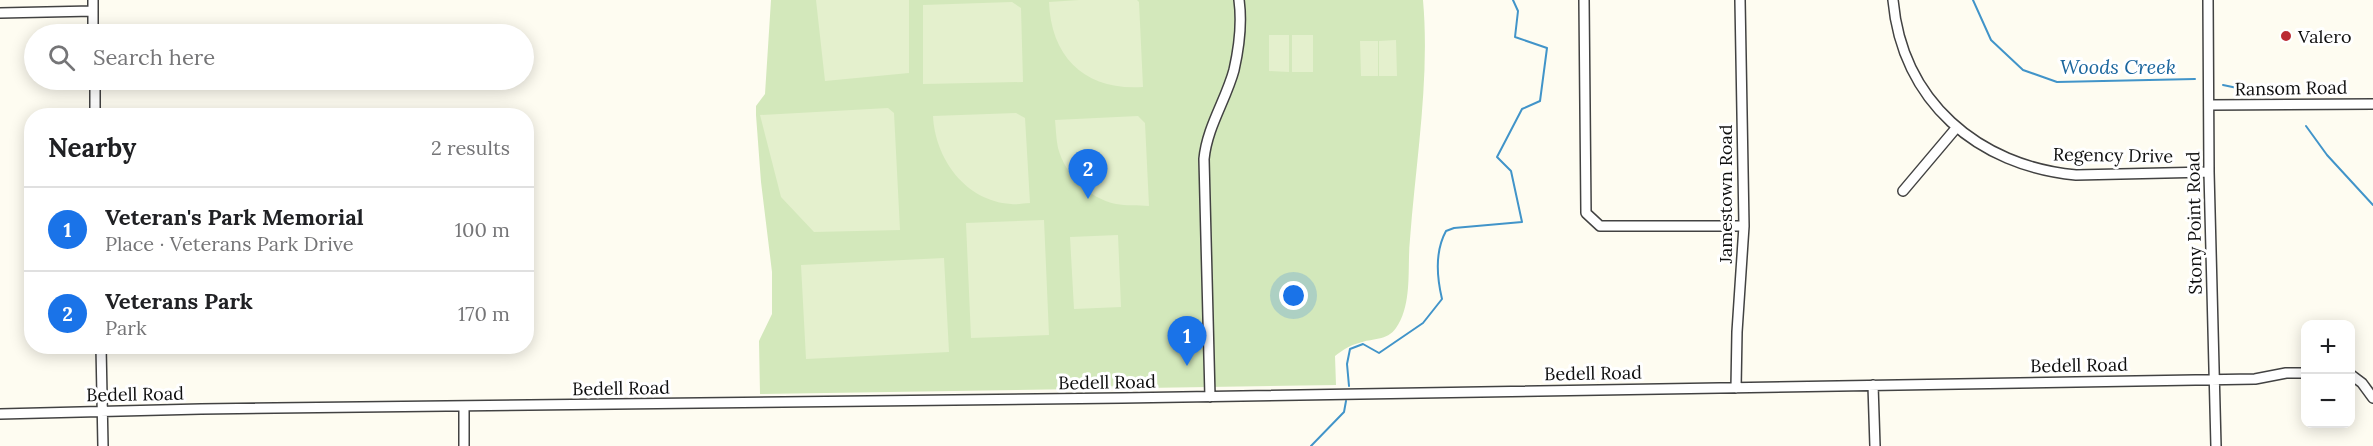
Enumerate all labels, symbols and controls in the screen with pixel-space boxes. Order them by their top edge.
search box [24,24,534,90]
place label: Valero [2297,25,2351,48]
marker: Valero [2279,29,2293,43]
icon: search [45,41,78,74]
text: Search here [93,43,215,71]
water label: Woods Creek [2060,54,2176,79]
street label: Ransom Road [2234,76,2348,100]
street label: Jamestown Road [1714,124,1737,265]
text: Nearby [48,131,136,164]
text: 2 results [431,135,510,160]
street label: Regency Drive [2053,142,2174,168]
pin: 2 [1068,150,1108,199]
street label: Stony Point Road [2181,151,2207,295]
text: Veteran's Park Memorial [105,203,364,231]
text: 1 [63,217,72,242]
text: 100 m [455,217,510,242]
text: Place · Veterans Park Drive [105,231,354,256]
your location [1279,281,1308,310]
text: Veterans Park [105,287,253,315]
text: 2 [62,301,73,326]
text: 170 m [458,301,510,326]
text: Park [105,315,147,340]
pin: 1 [1168,316,1206,366]
map controls [2301,320,2355,428]
button: + [2301,320,2355,374]
street label: Bedell Road [2030,353,2128,377]
street label: Bedell Road [1544,361,1642,385]
street label: Bedell Road [1058,370,1156,394]
button: − [2301,374,2355,428]
street label: Bedell Road [572,376,670,400]
street label: Bedell Road [86,382,184,406]

